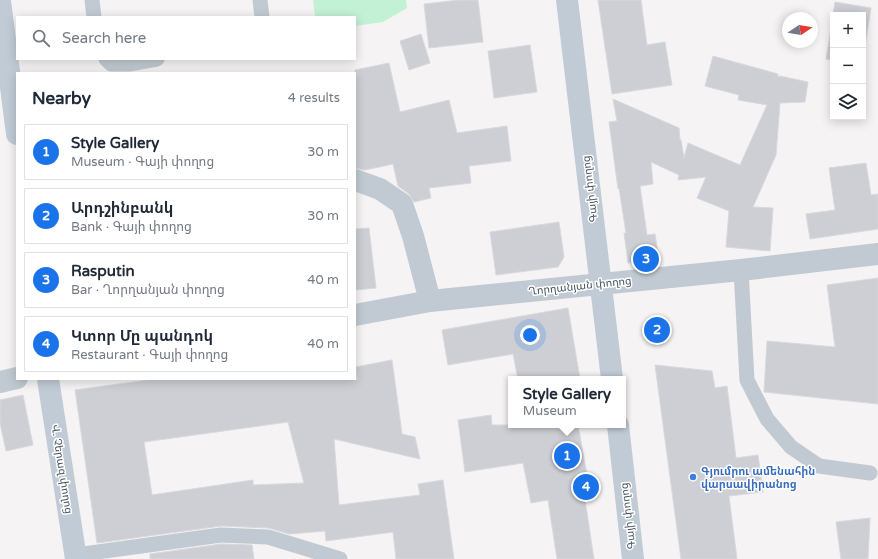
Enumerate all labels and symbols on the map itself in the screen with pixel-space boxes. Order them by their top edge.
north arrow [782,12,818,48]
street label: Գայի փողոց [579,155,601,223]
pin: 3 [633,244,659,274]
street label: Ղորղանյան փողոց [528,274,632,298]
pin: 2 [644,315,670,345]
your location [520,325,540,345]
street label: Վ. Չերազ փողոց [49,423,75,515]
pin: 1 [554,441,580,471]
place label: Գյումրու ամենահին վարսավիրանոց [701,465,815,491]
pin: 4 [573,472,599,502]
marker: Գյումրու ամենահին վարսավիրանոց [688,472,698,482]
street label: Գայի փողոց [617,482,639,550]

